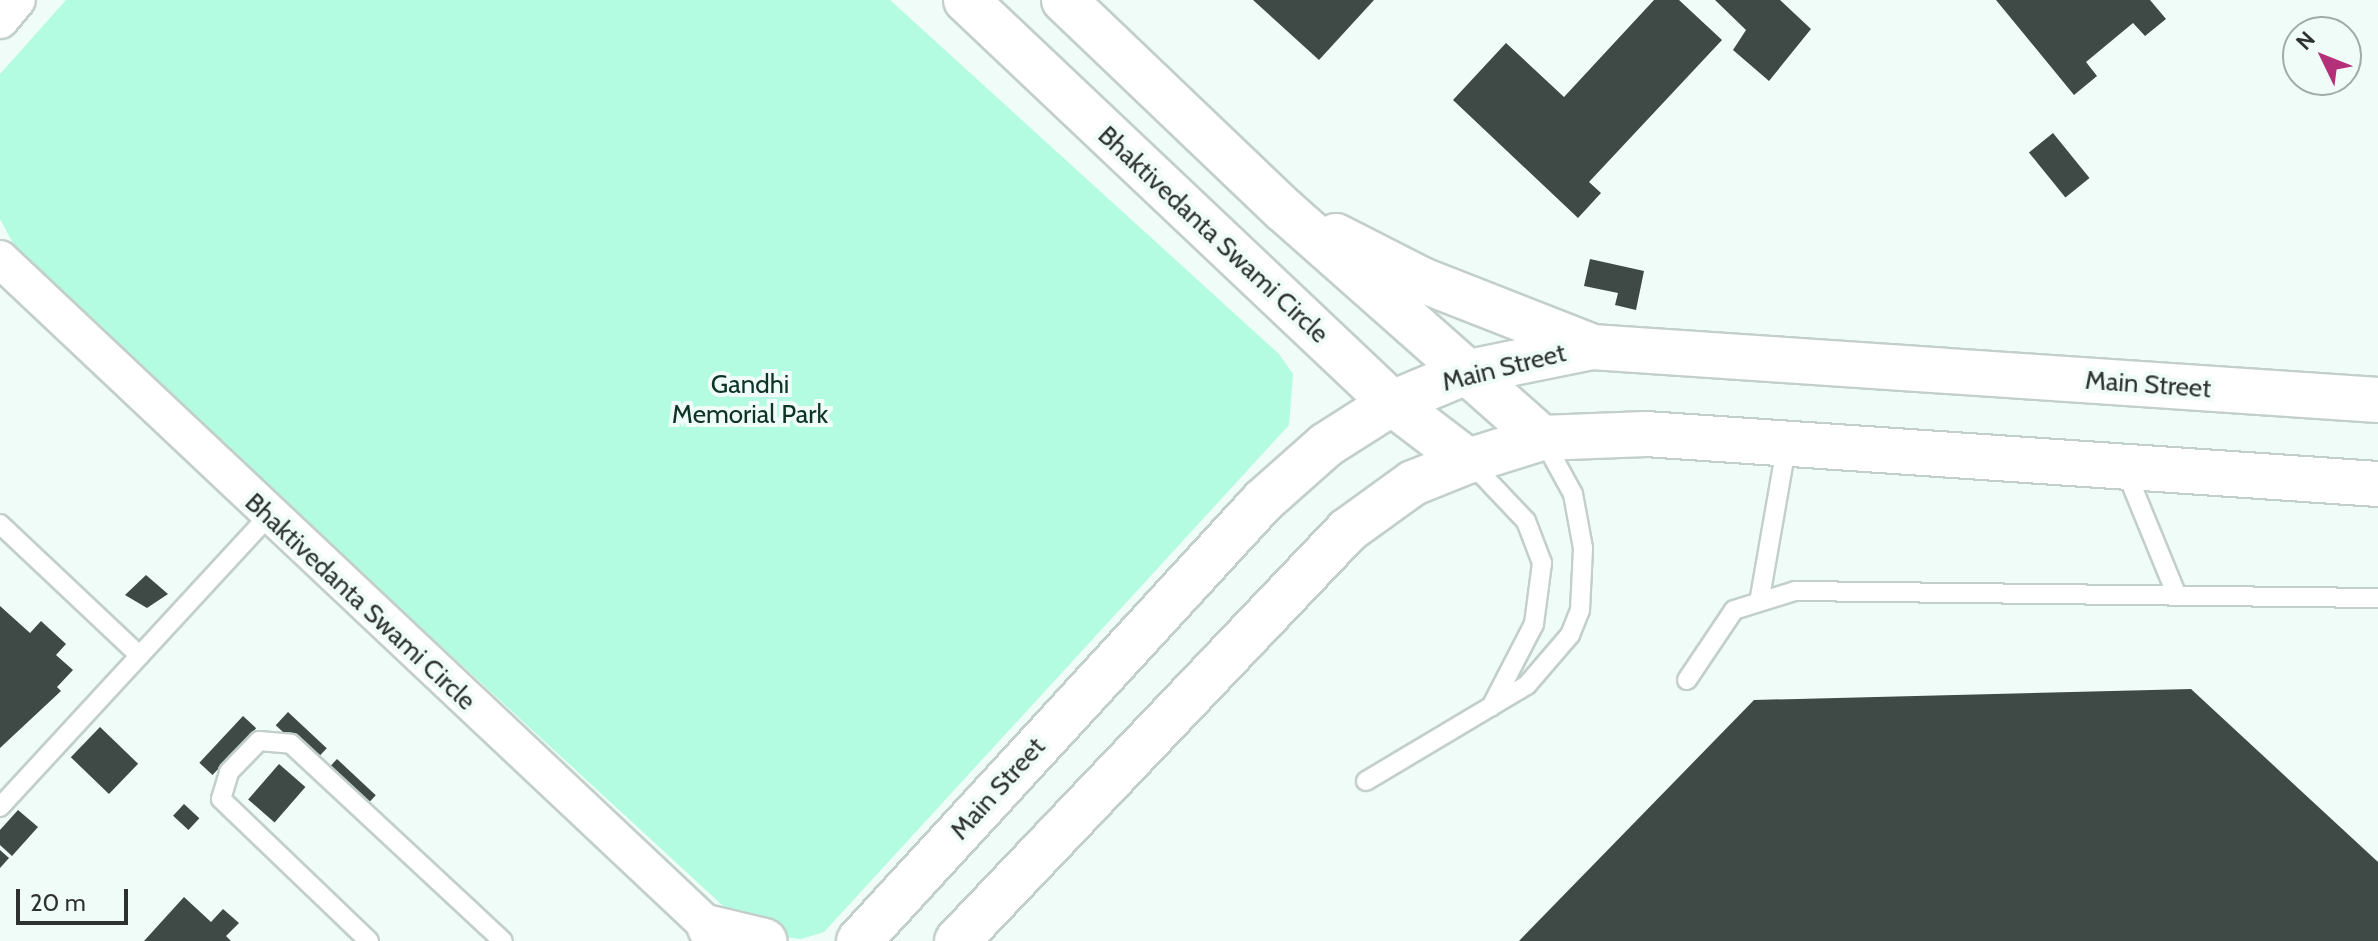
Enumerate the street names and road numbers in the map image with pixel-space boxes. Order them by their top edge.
street label: Bhaktivedanta Swami Circle [1091,120,1335,350]
street label: Main Street [1439,338,1569,398]
street label: Main Street [2084,365,2212,405]
street label: Bhaktivedanta Swami Circle [238,487,482,717]
street label: Main Street [944,732,1052,846]

